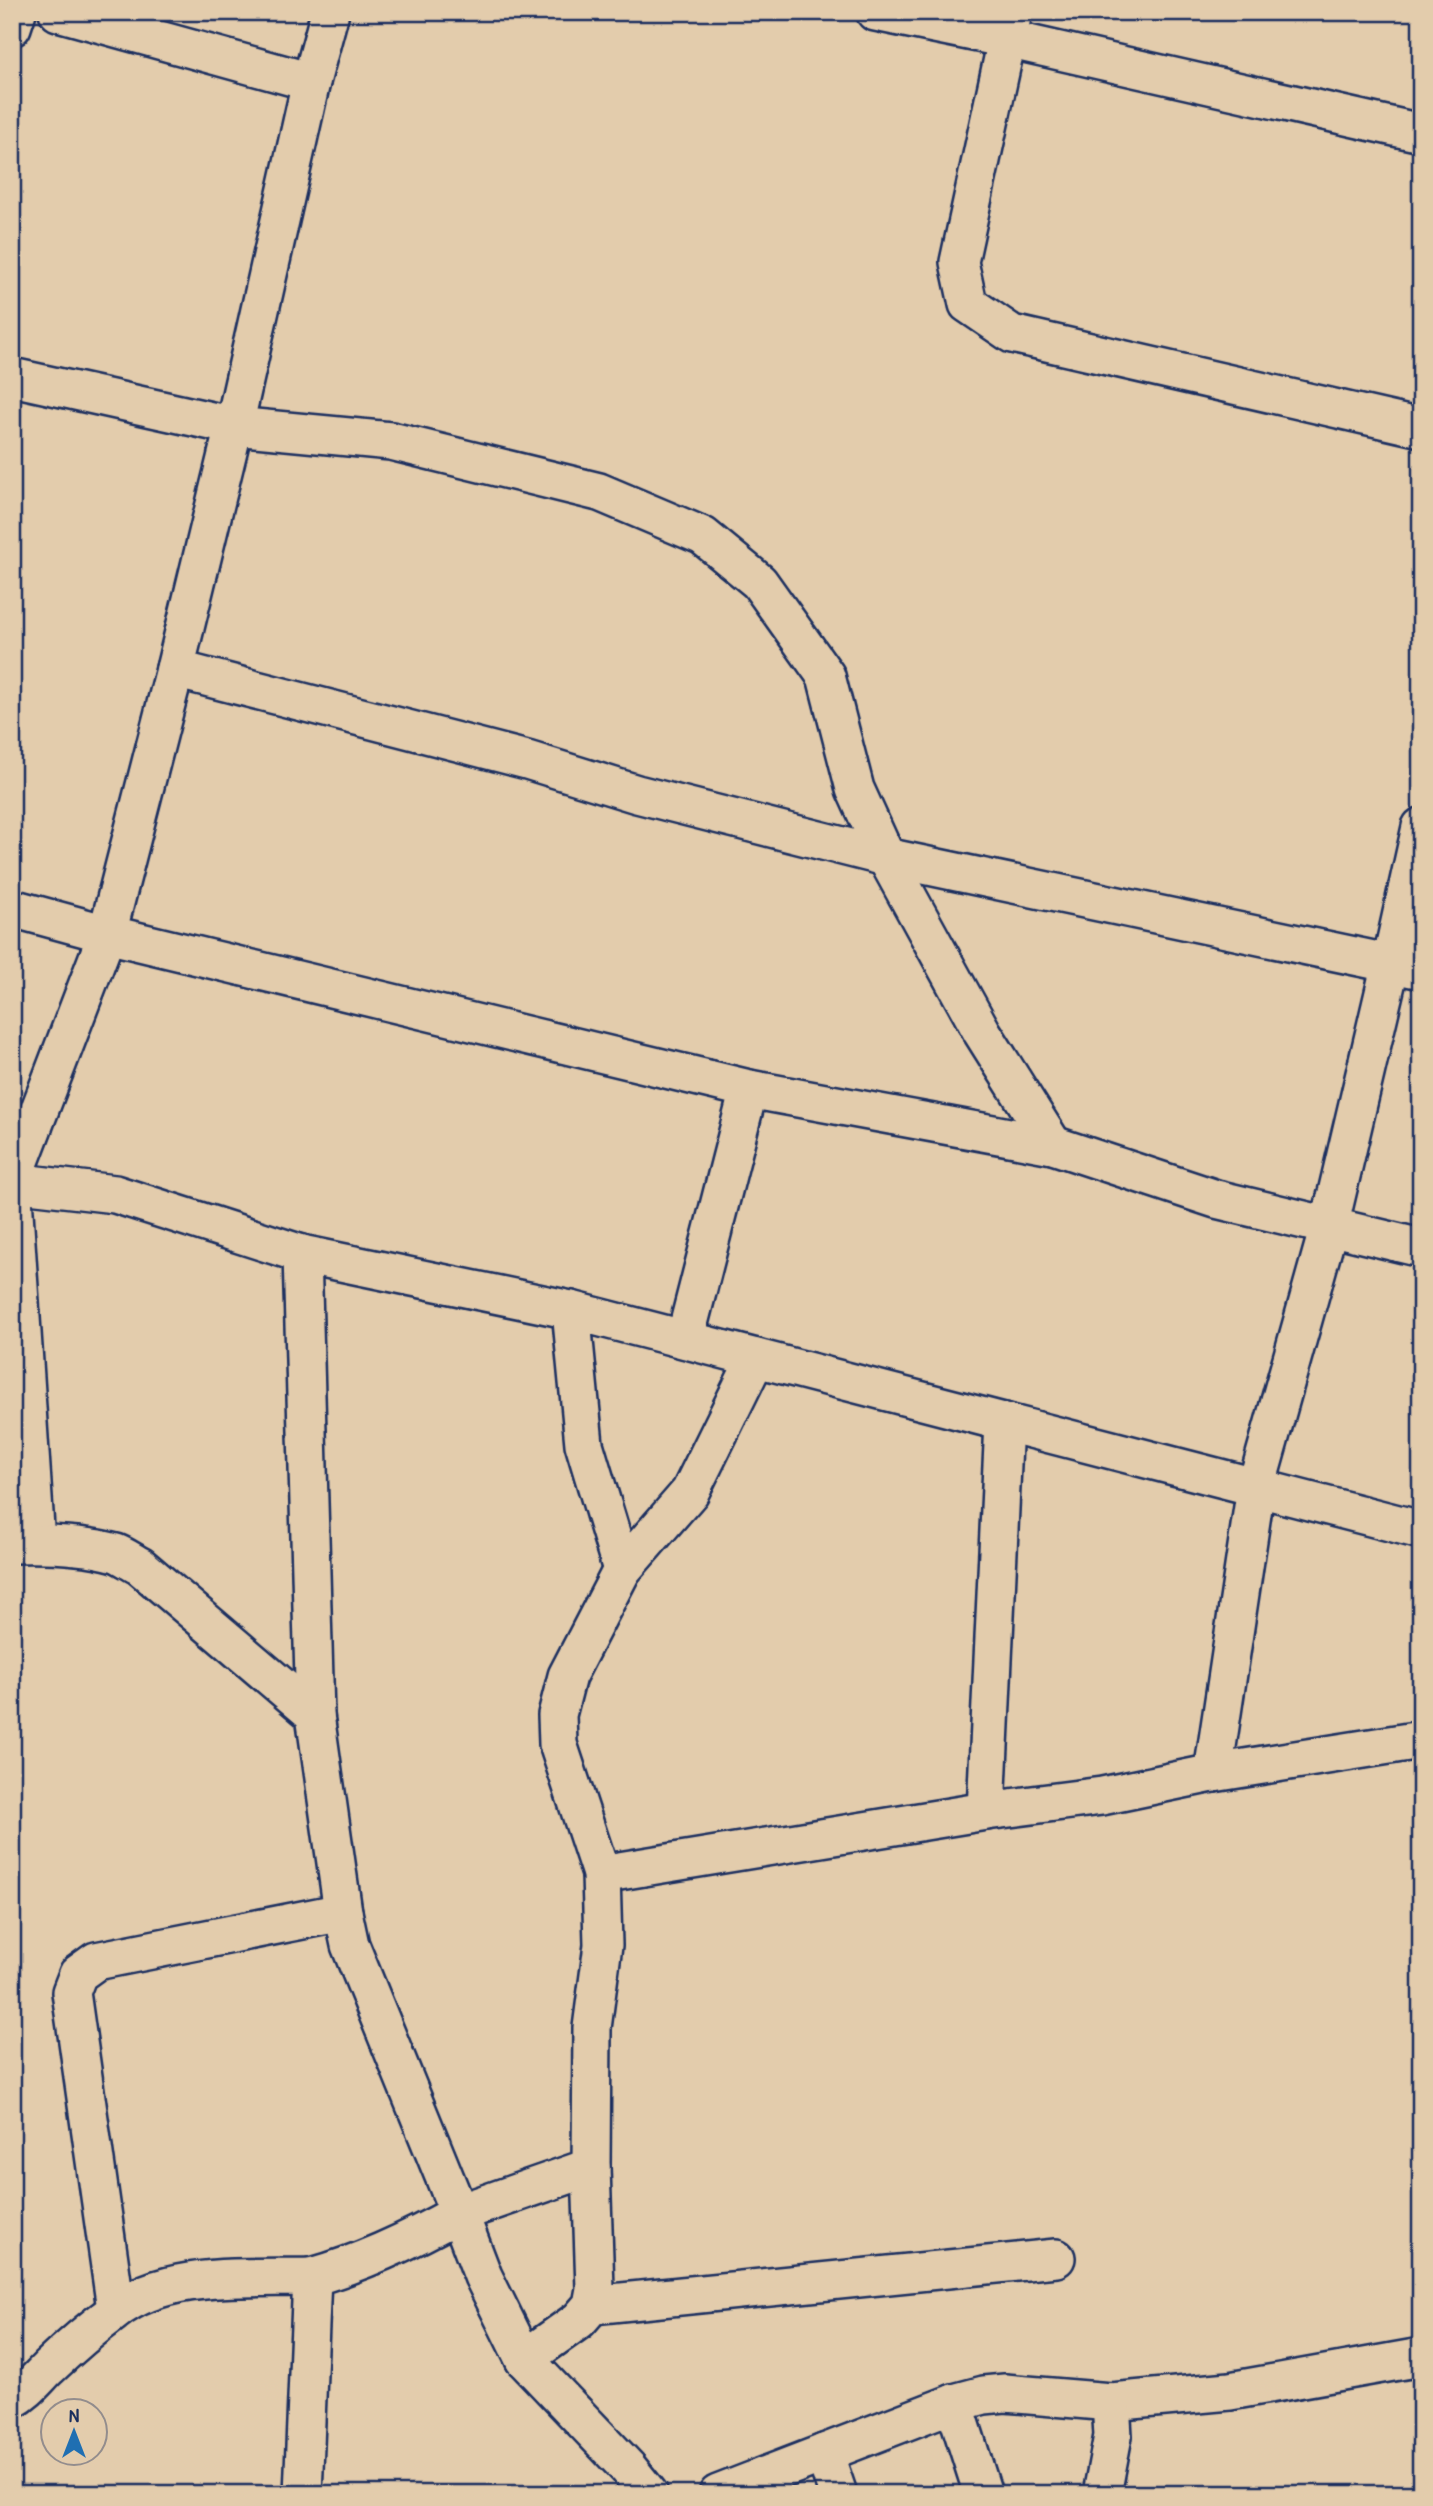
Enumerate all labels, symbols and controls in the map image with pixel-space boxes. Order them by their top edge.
north arrow [38,2398,108,2468]
text: N [69,2402,79,2428]

